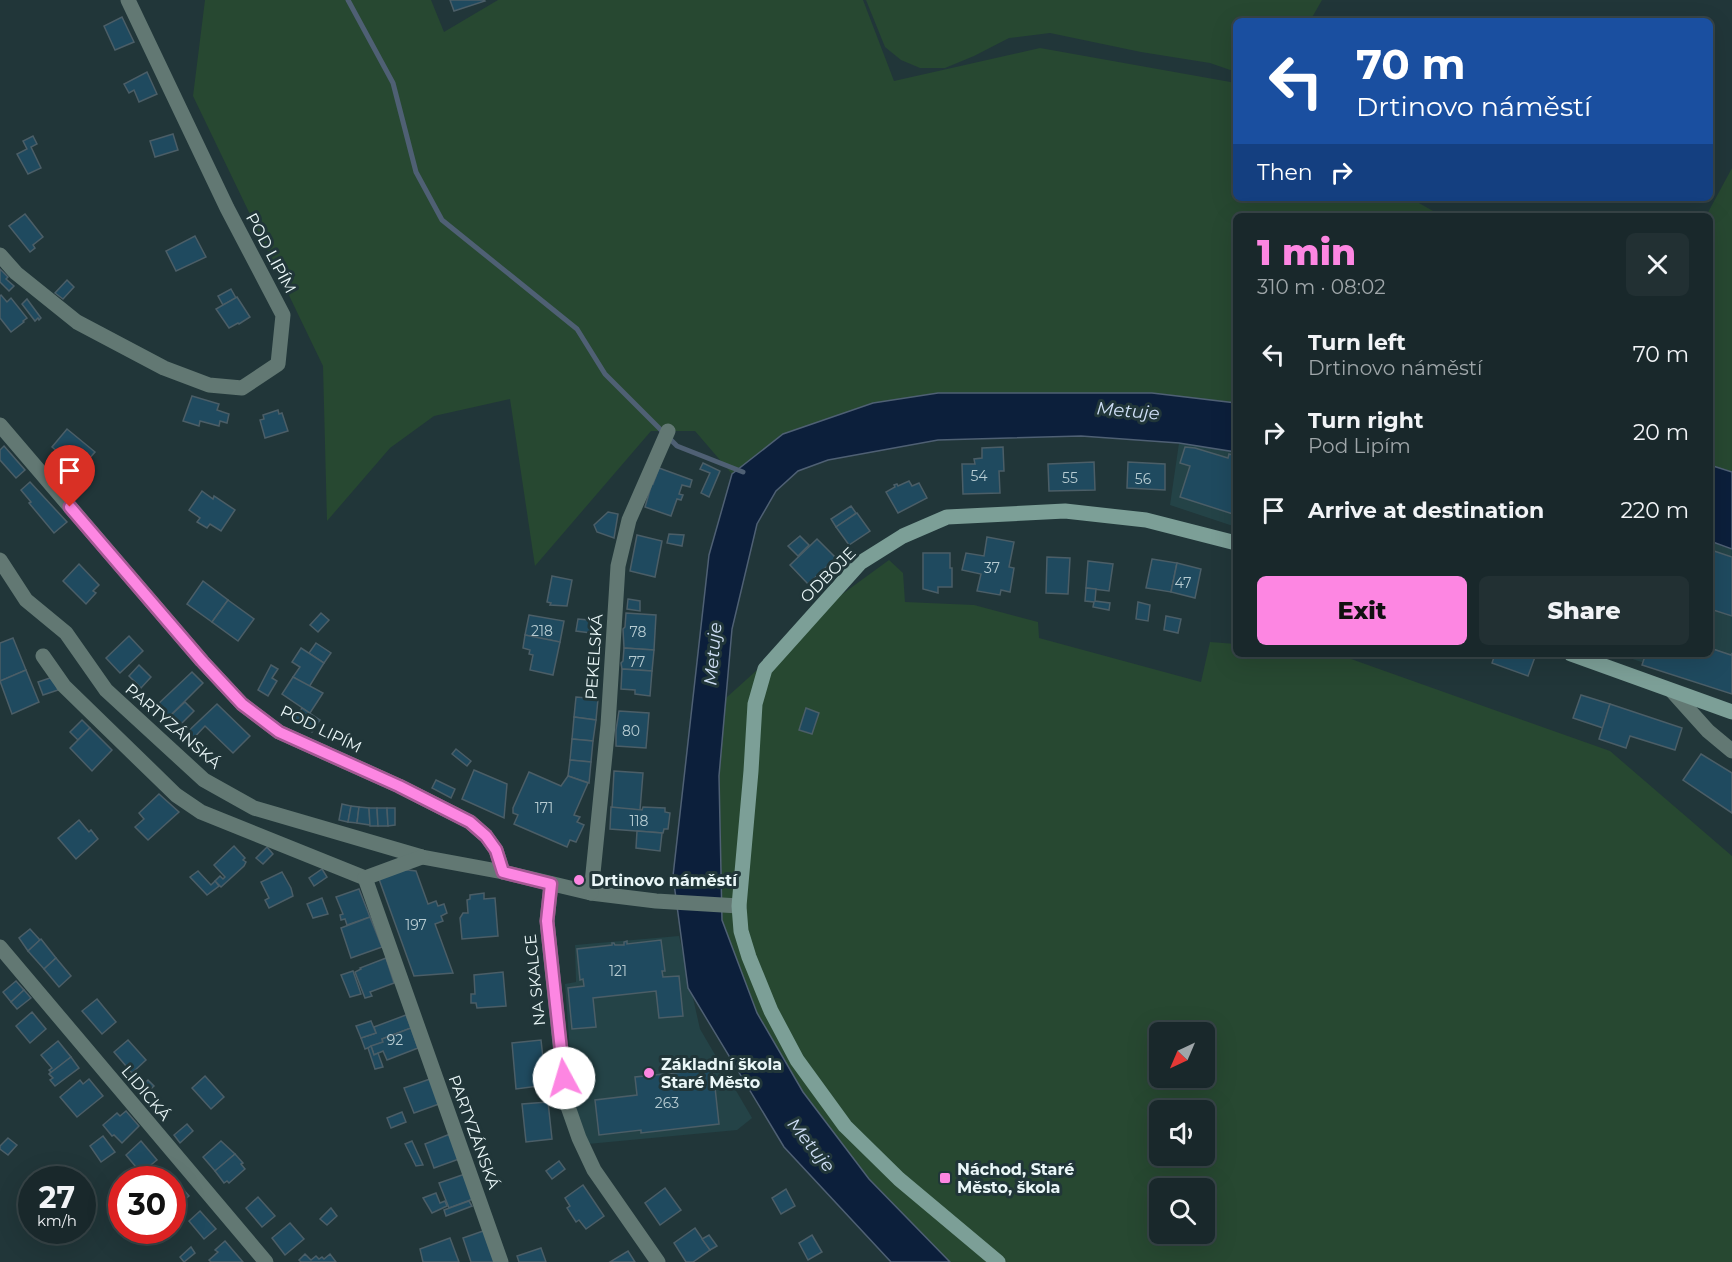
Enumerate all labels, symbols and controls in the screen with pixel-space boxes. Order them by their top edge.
text: 70 m [1356,38,1466,90]
icon: left [1257,42,1335,120]
text: Drtinovo náměstí [1356,90,1591,123]
icon: right [1325,156,1358,189]
text: Then [1257,159,1313,186]
street label: POD LIPÍM [242,210,300,296]
text: 1 min [1257,230,1356,274]
button: close [1626,233,1689,296]
text: 310 m · 08:02 [1257,275,1386,299]
text: Turn left [1308,329,1406,356]
icon: left [1257,338,1290,371]
text: 70 m [1633,341,1689,368]
text: Drtinovo náměstí [1308,356,1482,380]
water label: Metuje [1096,397,1161,425]
text: Turn right [1308,407,1423,434]
icon: right [1257,416,1290,449]
text: 20 m [1633,419,1689,446]
text: Pod Lipím [1308,434,1411,458]
pin [44,445,95,507]
icon: arrive [53,454,86,487]
house number: 54 [970,467,988,485]
house number: 55 [1062,469,1078,487]
house number: 56 [1135,470,1152,488]
icon: arrive [1257,494,1290,527]
text: Arrive at destination [1308,497,1544,524]
text: 220 m [1620,497,1689,524]
street label: ODBOJE [796,543,860,607]
house number: 37 [984,559,1000,577]
house number: 47 [1175,574,1191,592]
button: Exit [1257,576,1467,645]
button: Share [1479,576,1689,645]
street label: PEKELSKÁ [582,613,607,700]
water label: Metuje [699,621,727,686]
house number: 218 [531,622,553,640]
house number: 78 [630,623,647,641]
house number: 77 [629,653,645,671]
street label: PARTYZÁNSKÁ [121,679,225,773]
street label: POD LIPÍM [277,701,365,757]
house number: 80 [622,722,640,740]
house number: 171 [535,799,553,817]
house number: 118 [629,812,649,830]
place label: Drtinovo náměstí [591,871,738,890]
marker: Drtinovo náměstí [572,873,586,887]
house number: 197 [405,916,427,934]
street label: NA SKALCE [521,933,549,1027]
house number: 121 [609,962,627,980]
north arrow [1149,1022,1215,1088]
map controls [1149,1022,1215,1244]
house number: 92 [387,1031,403,1049]
position arrow [532,1046,596,1110]
place label: Základní škola Staré Město [661,1055,782,1092]
street label: LIDICKÁ [117,1062,175,1125]
marker: Základní škola Staré Město [642,1066,656,1080]
street label: PARTYZÁNSKÁ [445,1072,504,1192]
house number: 263 [655,1094,679,1112]
button: sound [1149,1100,1215,1166]
water label: Metuje [783,1113,840,1177]
place label: Náchod, Staré Město, škola [957,1160,1074,1197]
speed limit sign: 30 [108,1166,186,1244]
marker: Náchod, Staré Město, škola [938,1171,952,1185]
button: search [1149,1178,1215,1244]
text: 27 [39,1179,75,1216]
text: km/h [37,1211,77,1230]

